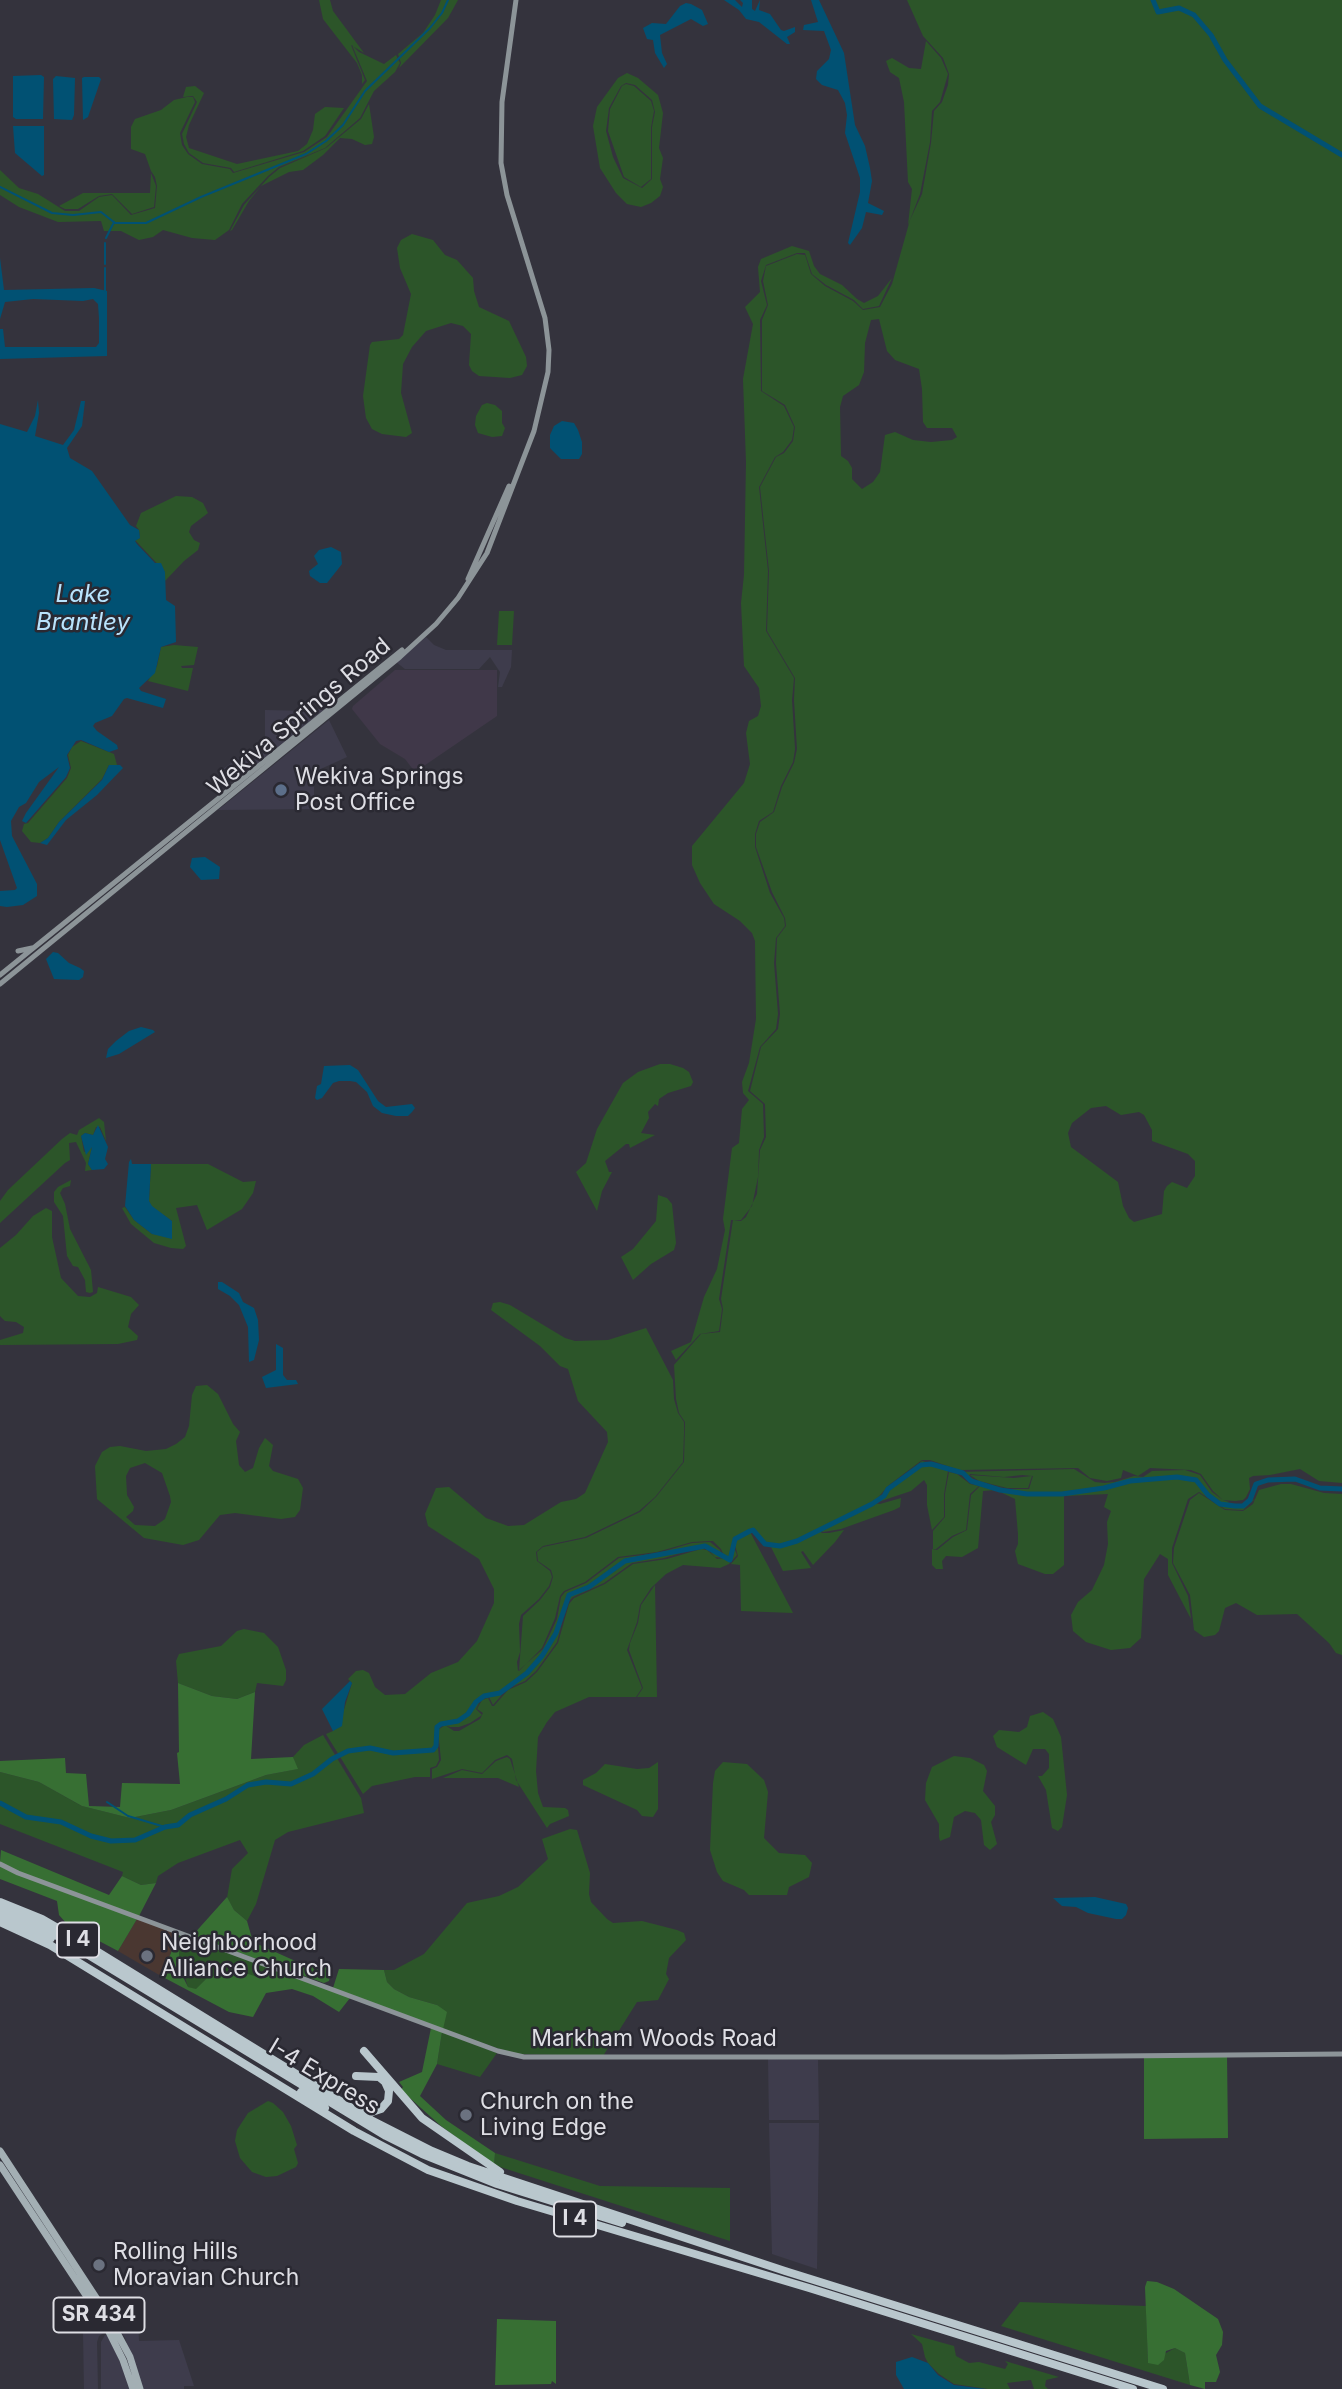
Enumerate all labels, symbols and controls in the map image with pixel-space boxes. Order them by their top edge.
water label: Lake Brantley [36,581,130,637]
street label: Wekiva Springs Road [202,632,396,802]
place label: Wekiva Springs Post Office [295,763,464,817]
marker: Wekiva Springs Post Office [273,782,289,798]
road number: I 4 [57,1923,99,1958]
place label: Neighborhood Alliance Church [161,1929,332,1983]
marker: Neighborhood Alliance Church [139,1948,155,1964]
street label: Markham Woods Road [531,2025,777,2053]
street label: I-4 Express [264,2033,384,2121]
place label: Church on the Living Edge [480,2088,634,2142]
marker: Church on the Living Edge [458,2107,474,2123]
road number: I 4 [554,2202,596,2236]
place label: Rolling Hills Moravian Church [113,2238,299,2292]
marker: Rolling Hills Moravian Church [91,2257,107,2273]
road number: SR 434 [54,2298,144,2332]

